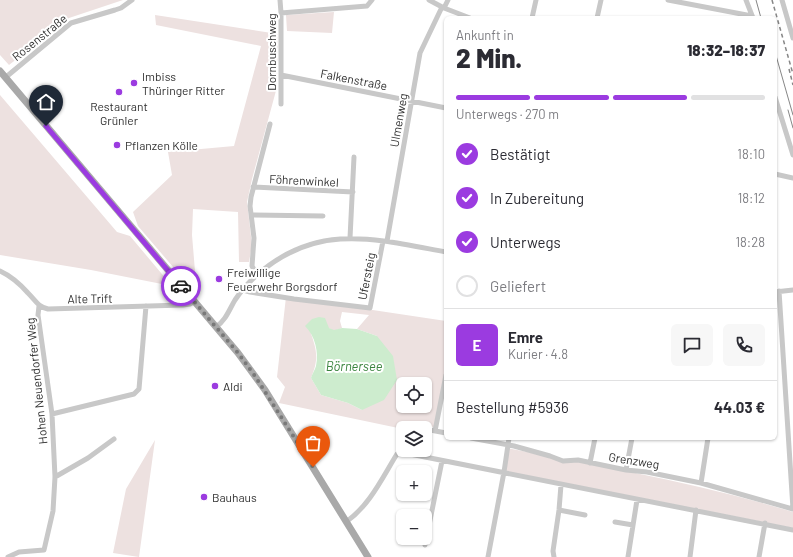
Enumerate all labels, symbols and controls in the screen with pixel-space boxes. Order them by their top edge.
street label: Rosenstraße [9,11,69,63]
street label: Dornbuschweg [264,13,278,91]
text: Ankunft in [456,27,514,43]
text: 18:32–18:37 [687,41,765,59]
text: 2 Min. [456,42,522,73]
street label: Falkenstraße [319,66,389,92]
place label: Imbiss Thüringer Ritter [142,69,226,97]
marker: Imbiss Thüringer Ritter [129,78,139,88]
pin [29,85,63,126]
marker: Restaurant Grünler [114,87,124,97]
icon: home [35,91,57,113]
street label: Ulmenweg [386,92,410,148]
place label: Restaurant Grünler [90,99,148,127]
text: Unterwegs · 270 m [456,106,559,122]
place label: Pflanzen Kölle [125,138,198,152]
marker: Pflanzen Kölle [112,140,122,150]
icon: check [456,143,478,165]
text: Bestätigt [490,145,550,163]
text: 18:10 [737,146,765,162]
street label: Föhrenwinkel [269,171,339,189]
icon: check [456,187,478,209]
text: In Zubereitung [490,189,584,207]
text: 18:12 [738,190,765,206]
icon: check [456,231,478,253]
text: Unterwegs [490,233,561,251]
text: 18:28 [736,234,765,250]
street label: Ufersteig [355,251,377,301]
place label: Freiwillige Feuerwehr Borgsdorf [227,265,338,293]
courier [161,266,201,306]
marker: Freiwillige Feuerwehr Borgsdorf [214,274,224,284]
icon: car [170,275,192,297]
text: Geliefert [490,277,546,295]
street label: Alte Trift [67,291,113,305]
street label: Hohen Neuendorfer Weg [22,317,50,445]
button: chat [671,324,713,366]
button: phone [723,324,765,366]
text: Emre [508,328,543,346]
text: E [473,336,481,354]
text: Kurier · 4.8 [508,346,568,362]
water label: Börnersee [326,358,383,374]
map controls [396,377,432,545]
button: locate [396,377,432,413]
place label: Aldi [223,379,243,393]
marker: Aldi [210,381,220,391]
text: Bestellung #5936 [456,398,569,416]
text: 44.03 € [714,398,765,416]
button: layers [396,421,432,457]
pin [296,426,330,467]
icon: bag [302,432,324,454]
street label: Grenzweg [608,449,660,471]
button: + [396,465,432,501]
place label: Bauhaus [212,490,257,504]
marker: Bauhaus [199,492,209,502]
button: − [396,509,432,545]

